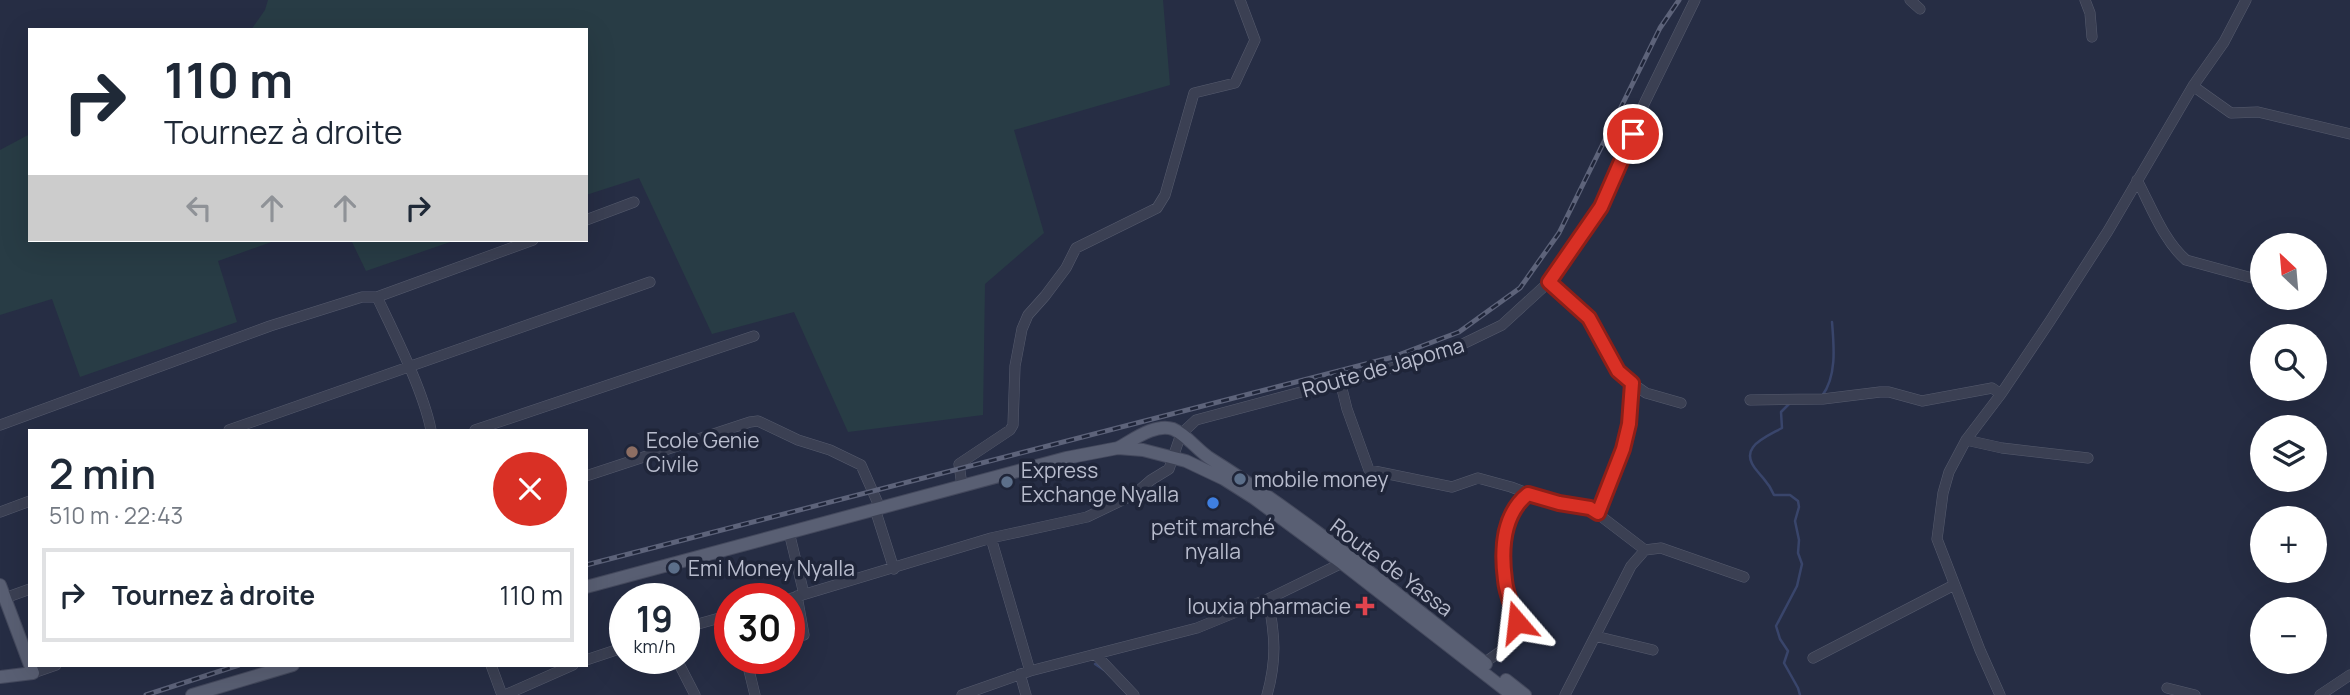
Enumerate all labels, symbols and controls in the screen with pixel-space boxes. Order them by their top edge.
text: 110 m [164,46,293,113]
icon: right [49,56,140,147]
pin [1603,104,1663,164]
text: Tournez à droite [164,110,403,154]
icon: arrive [1614,115,1652,153]
icon: left [180,189,218,227]
icon: ahead [253,189,291,227]
icon: ahead [326,189,364,227]
icon: right [399,189,437,227]
north arrow [2250,233,2328,310]
map controls [2250,233,2327,674]
button: search [2250,324,2327,401]
street label: Route de Japoma [1299,330,1467,404]
button: layers [2250,415,2327,492]
place label: Ecole Genie Civile [646,426,760,478]
text: 2 min [49,444,156,502]
marker: Ecole Genie Civile [624,444,640,460]
button: close [493,452,567,526]
place label: Express Exchange Nyalla [1021,456,1179,508]
place label: mobile money [1254,465,1389,493]
marker: mobile money [1232,471,1248,487]
marker: Express Exchange Nyalla [999,474,1015,490]
marker: petit marché nyalla [1205,495,1221,511]
text: 510 m · 22:43 [49,499,183,531]
button: + [2250,506,2327,583]
street label: Route de Yassa [1325,512,1459,622]
place label: petit marché nyalla [1151,513,1275,565]
place label: Emi Money Nyalla [688,554,855,582]
marker: Emi Money Nyalla [666,560,682,576]
icon: right [53,576,91,614]
text: Tournez à droite [112,577,315,613]
text: 110 m [500,577,563,613]
speed limit sign: 30 [714,583,805,674]
position arrow [1480,585,1554,659]
place label: louxia pharmacie [1187,592,1351,620]
text: 19 [636,595,673,643]
button: − [2250,597,2327,674]
marker: louxia pharmacie [1357,598,1373,614]
text: km/h [634,634,675,658]

